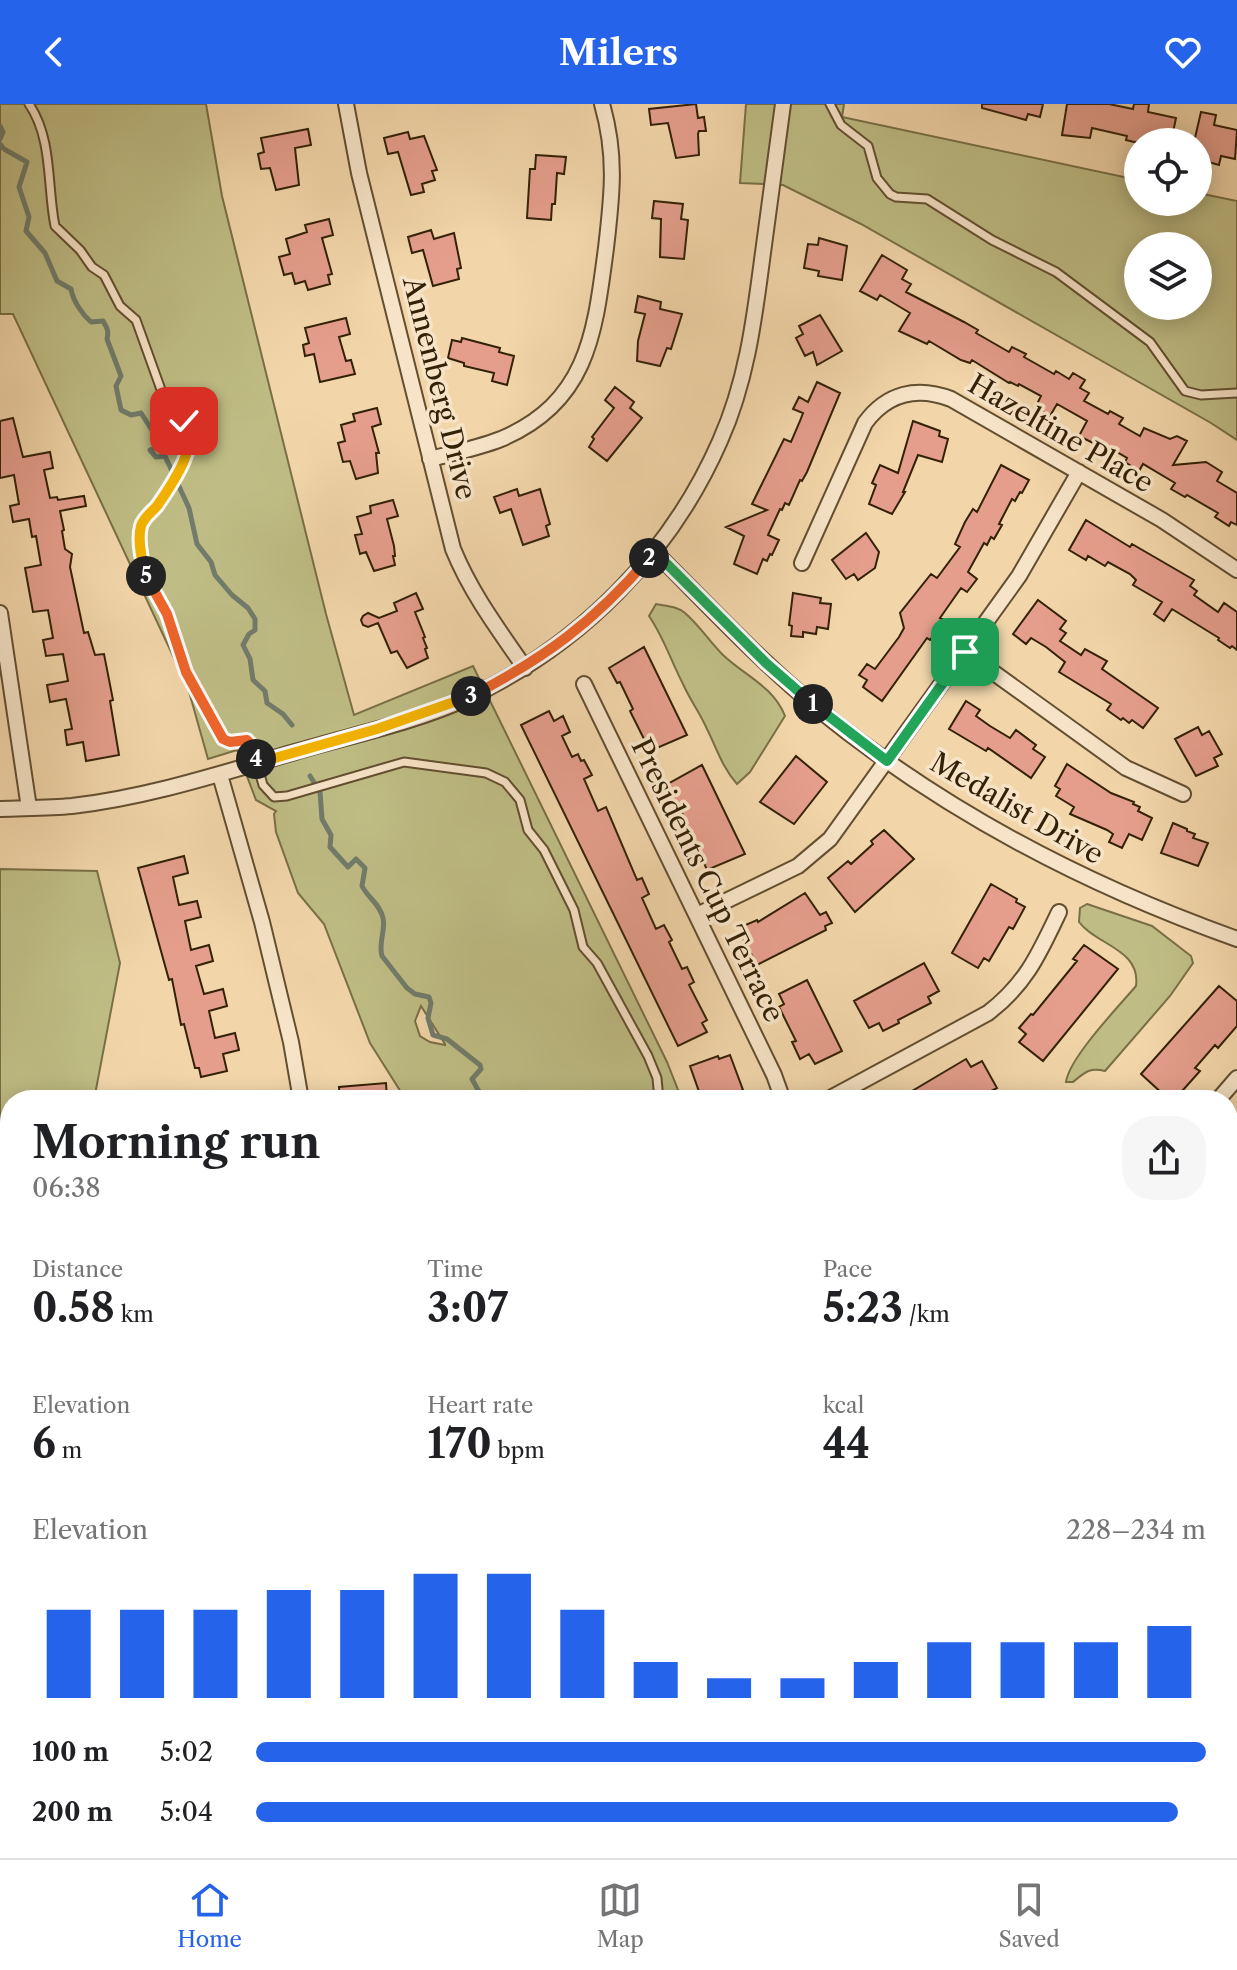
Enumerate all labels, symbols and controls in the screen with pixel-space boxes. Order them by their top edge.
icon: back [32,30,76,74]
text: Milers [559,30,678,74]
icon: heart [1161,30,1205,74]
map controls [1124,128,1212,320]
button: locate [1124,128,1212,216]
button: layers [1124,232,1212,320]
street label: Annenberg Drive [396,272,484,503]
street label: Hazeltine Place [962,366,1160,500]
pin [150,387,218,455]
icon: check [162,399,206,443]
pin: 2 [629,538,669,578]
text: 2 [643,544,656,571]
pin: 5 [126,556,166,596]
text: 5 [140,562,152,589]
pin [931,618,999,686]
icon: arrive [943,630,987,674]
pin: 3 [451,676,491,716]
text: 3 [465,682,477,709]
pin: 1 [793,684,833,724]
text: 1 [808,690,818,717]
street label: Presidents Cup Terrace [624,733,792,1027]
pin: 4 [236,739,276,779]
text: 4 [249,745,263,772]
street label: Medalist Drive [924,745,1110,871]
text: Morning run [32,1115,321,1169]
button: share [1122,1116,1206,1200]
text: 06:38 [32,1172,101,1204]
text: Distance [32,1256,123,1283]
text: Time [427,1256,483,1283]
text: Pace [823,1256,872,1283]
text: 0.58 [32,1283,115,1332]
text: 3:07 [427,1283,508,1332]
text: 5:23 [823,1283,903,1332]
text: km [115,1301,154,1328]
text: /km [903,1301,950,1328]
text: Elevation [32,1392,130,1419]
text: Heart rate [427,1392,533,1419]
text: kcal [823,1392,864,1419]
text: 6 [32,1419,56,1468]
text: 170 [427,1419,492,1468]
text: 44 [823,1419,870,1468]
text: m [56,1437,82,1464]
text: bpm [492,1437,545,1464]
text: Elevation [32,1514,148,1546]
text: 228–234 m [1066,1514,1206,1546]
text: 100 m [32,1736,109,1768]
text: 5:02 [160,1736,213,1768]
text: 200 m [32,1796,113,1828]
text: 5:04 [160,1796,213,1828]
tab: Home [177,1878,242,1953]
tab: Map [597,1878,644,1953]
tab: Saved [999,1878,1060,1953]

